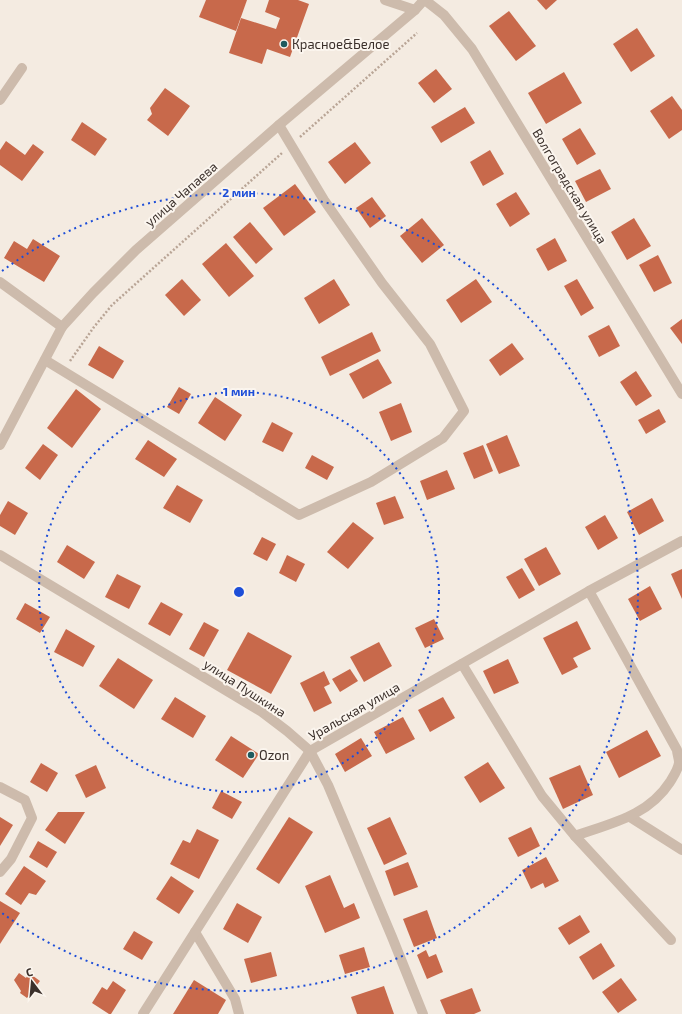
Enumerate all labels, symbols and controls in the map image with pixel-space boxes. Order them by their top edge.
place label: Красное&Белое [292,36,390,52]
marker: Красное&Белое [279,39,289,49]
street label: Волгоградская улица [529,126,611,246]
street label: улица Чапаева [142,158,220,230]
text: 2 мин [222,185,256,199]
text: 1 мин [223,384,255,398]
centre of rings [232,585,246,599]
street label: улица Пушкина [201,656,289,720]
street label: Уральская улица [306,678,402,744]
place label: Ozon [259,747,289,763]
marker: Ozon [246,750,256,760]
north arrow [12,962,52,1002]
text: С [24,965,35,979]

